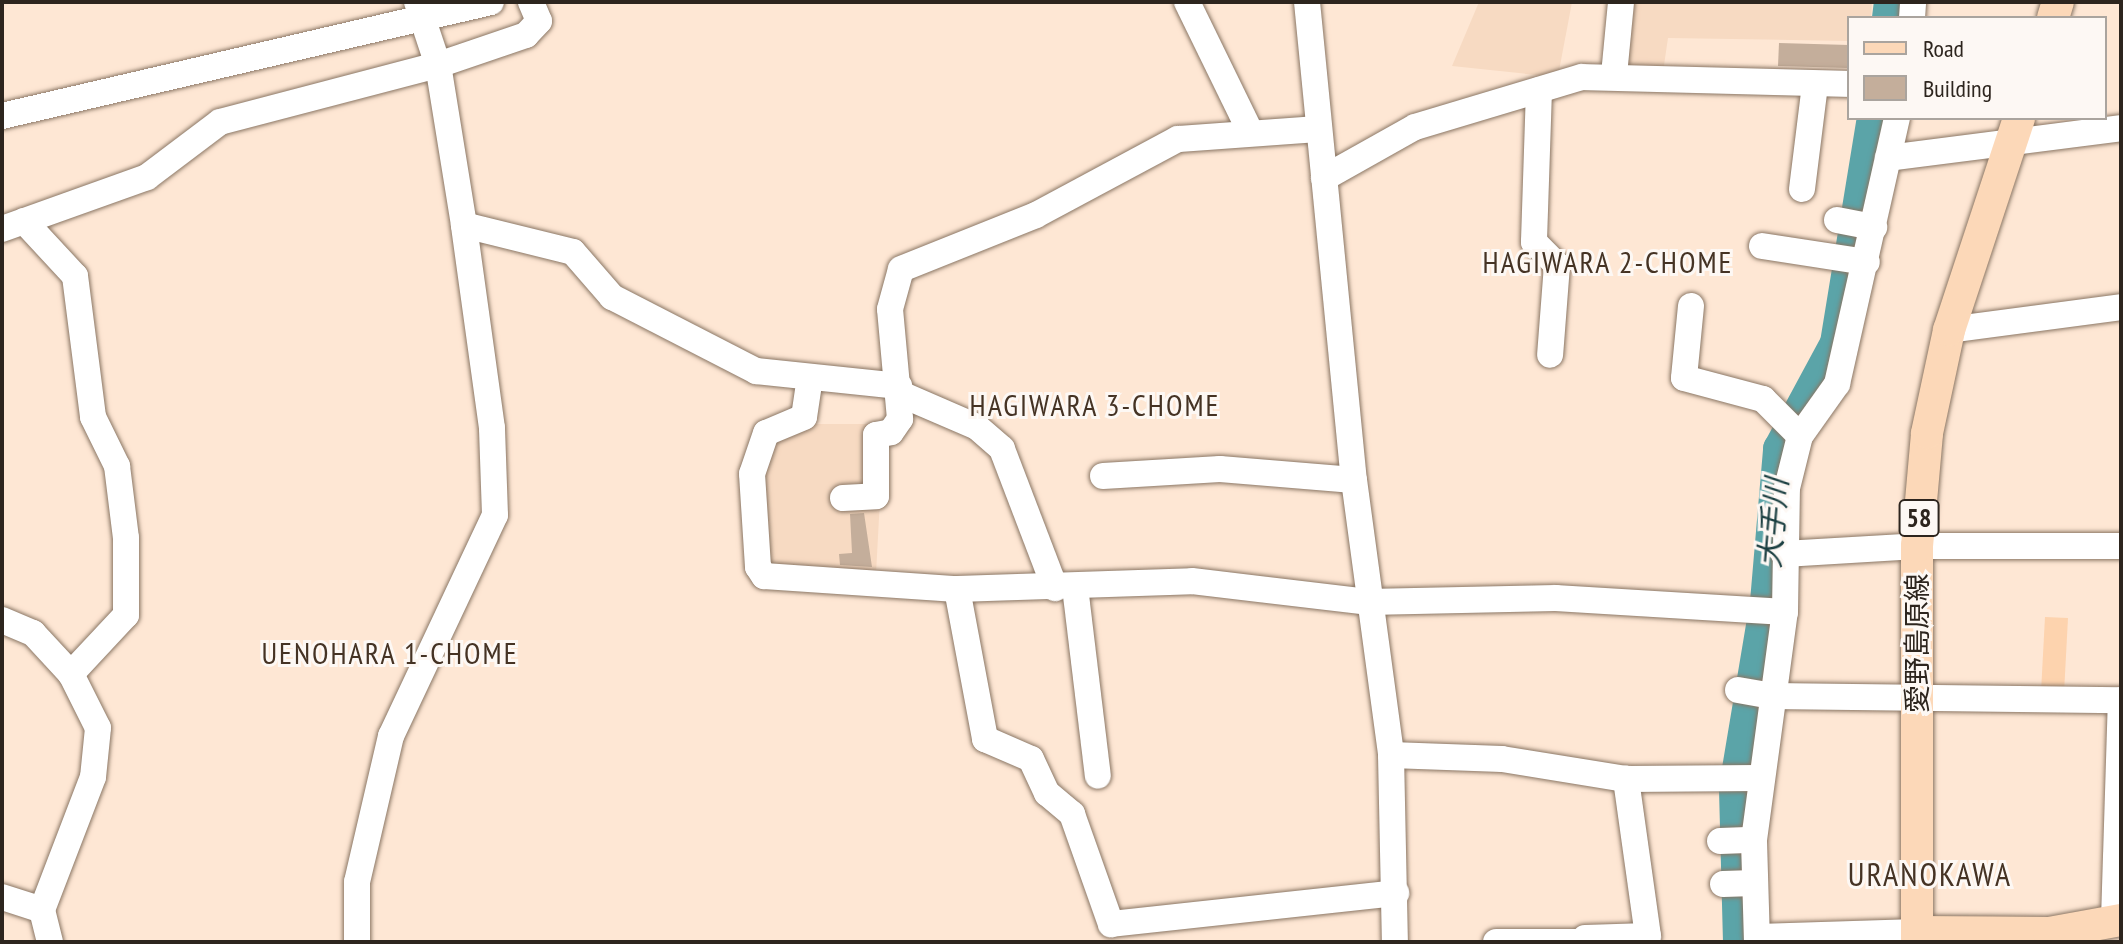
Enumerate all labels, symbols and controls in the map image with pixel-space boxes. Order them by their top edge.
legend [1847,16,2107,120]
text: Road [1923,33,1964,64]
text: Building [1923,73,1992,104]
district label: HAGIWARA 2-CHOME [1482,244,1734,280]
district label: HAGIWARA 3-CHOME [969,387,1221,423]
water label: 大手川 [1751,477,1795,569]
road number: 58 [1897,496,1941,540]
street label: 愛野島原線 [1900,573,1934,713]
district label: UENOHARA 1-CHOME [261,635,519,671]
district label: URANOKAWA [1848,855,2012,893]

